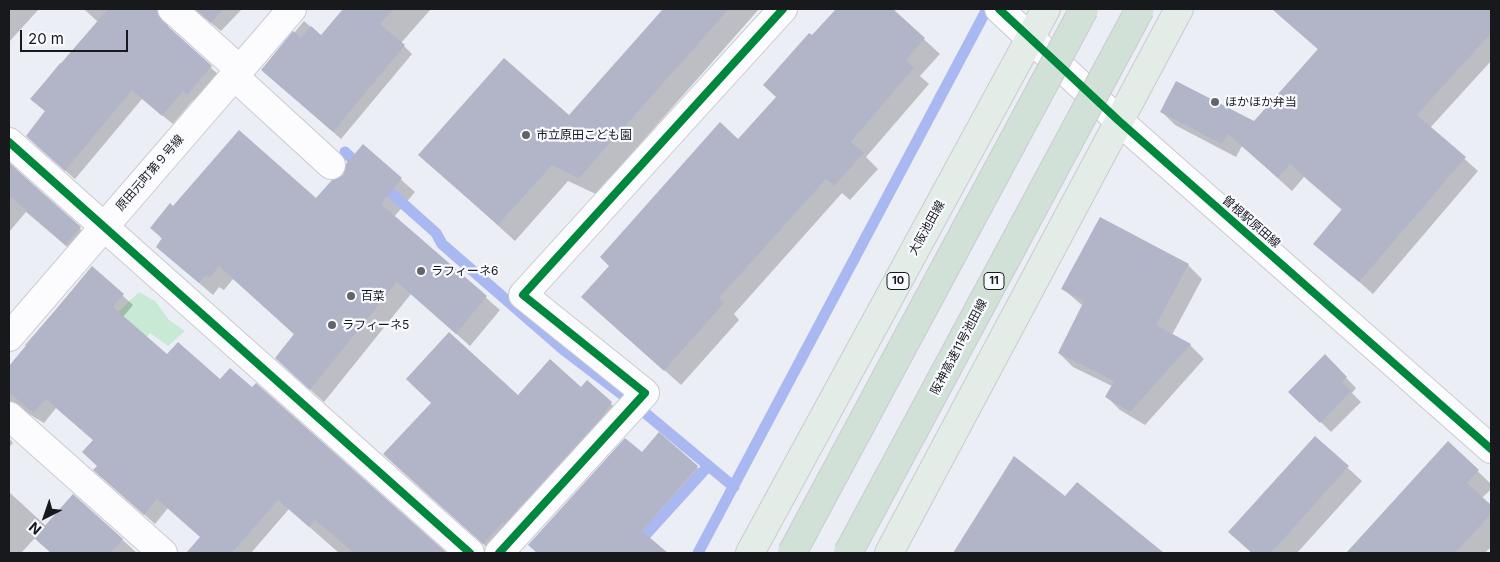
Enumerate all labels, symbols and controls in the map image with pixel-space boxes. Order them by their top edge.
scale bar [22,20,130,52]
text: 20 m [28,29,64,48]
place label: ほかほか弁当 [1225,95,1297,109]
marker: ほかほか弁当 [1209,96,1221,108]
place label: 市立原田こども園 [536,128,632,142]
marker: 市立原田こども園 [520,129,532,141]
street label: 原田元町第９号線 [113,132,187,214]
street label: 曽根駅原田線 [1219,193,1283,251]
street label: 大阪池田線 [906,198,948,258]
place label: ラフィーネ6 [431,264,498,278]
marker: ラフィーネ6 [415,265,427,277]
road number: 10 [887,272,909,290]
road number: 11 [984,272,1004,290]
place label: 百菜 [361,289,385,303]
marker: 百菜 [345,290,357,302]
street label: 阪神高速11号池田線 [928,297,990,397]
place label: ラフィーネ5 [342,318,409,332]
marker: ラフィーネ5 [326,319,338,331]
north arrow [20,492,70,542]
text: N [25,519,44,539]

